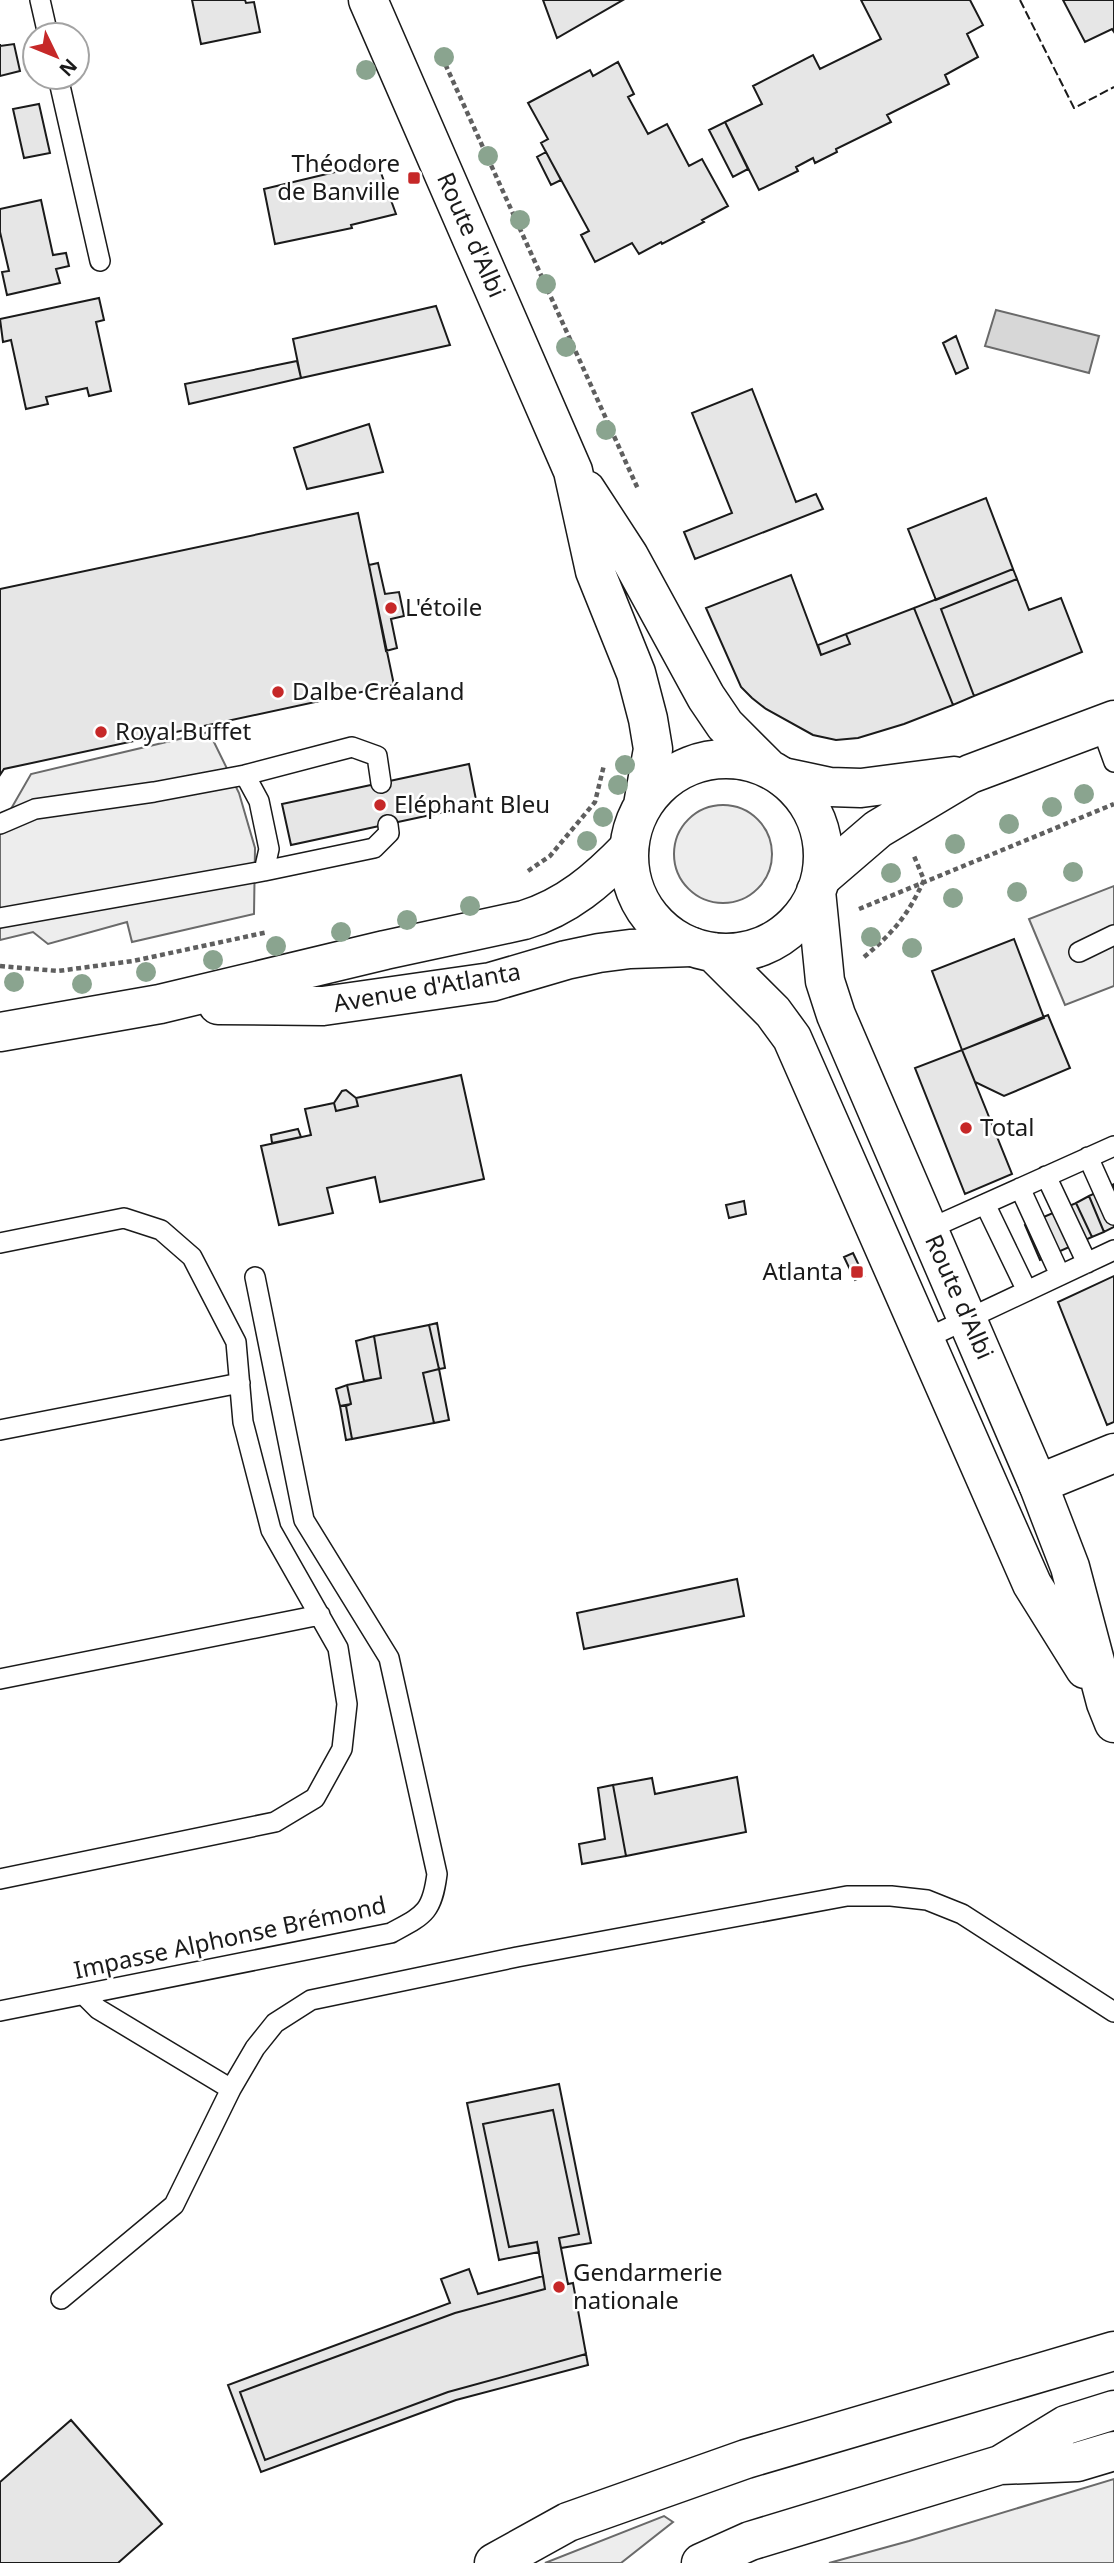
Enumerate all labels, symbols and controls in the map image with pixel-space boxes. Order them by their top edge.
north arrow [21,21,91,91]
text: N [54,53,83,82]
place label: Théodore de Banville [277,146,400,207]
street label: Route d'Albi [430,167,515,302]
marker: Théodore de Banville [406,170,422,186]
place label: L'étoile [405,590,482,623]
marker: L'étoile [383,600,399,616]
place label: Dalbe Créaland [292,674,465,707]
marker: Dalbe Créaland [270,684,286,700]
place label: Royal Buffet [115,714,252,747]
marker: Royal Buffet [93,724,109,740]
place label: Eléphant Bleu [394,787,550,820]
marker: Eléphant Bleu [372,797,388,813]
street label: Avenue d'Atlanta [331,954,523,1019]
place label: Total [980,1110,1035,1143]
marker: Total [958,1120,974,1136]
street label: Route d'Albi [918,1229,1003,1364]
place label: Atlanta [762,1254,843,1287]
marker: Atlanta [849,1264,865,1280]
street label: Impasse Alphonse Brémond [71,1887,389,1986]
place label: Gendarmerie nationale [573,2255,723,2316]
marker: Gendarmerie nationale [551,2279,567,2295]

